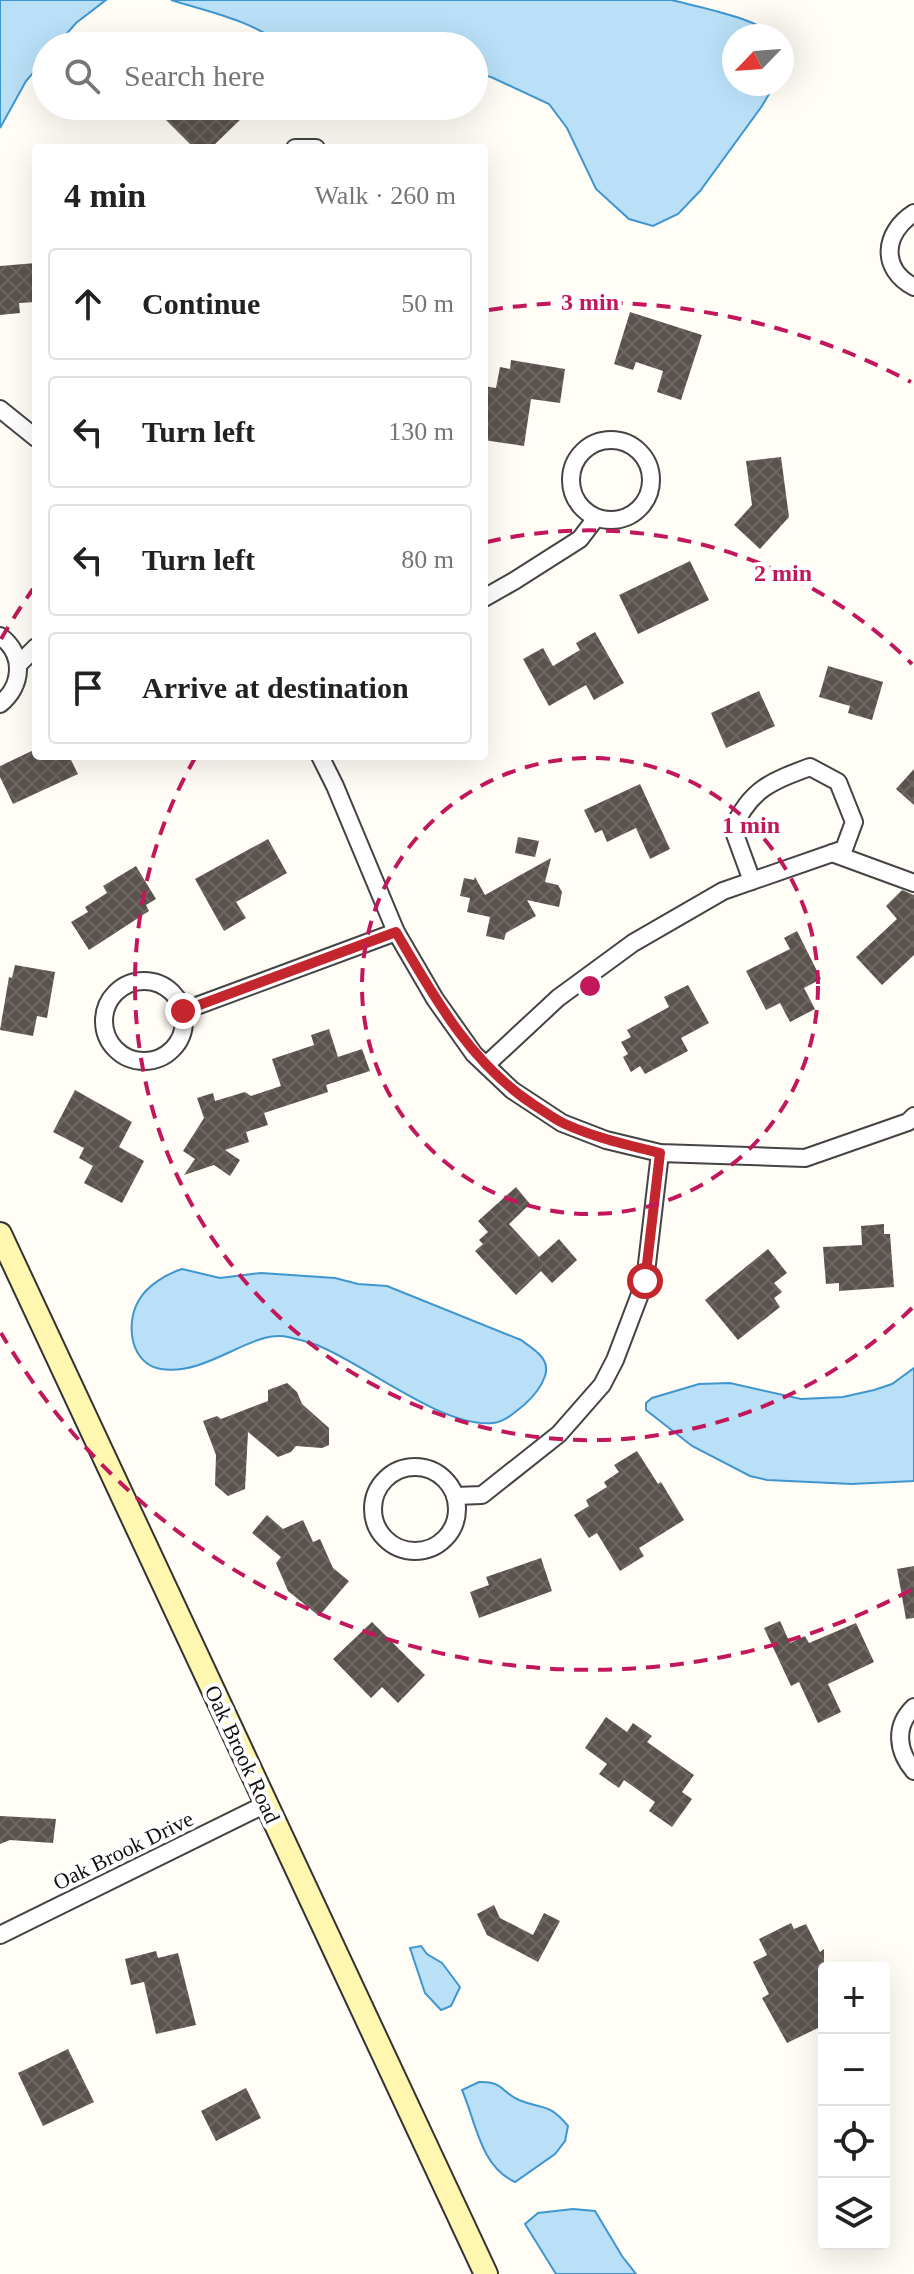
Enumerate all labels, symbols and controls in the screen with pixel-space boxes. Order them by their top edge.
north arrow [722,24,794,96]
search box [32,32,488,120]
icon: search [60,54,104,98]
text: Search here [124,59,265,92]
text: 4 min [64,177,146,214]
text: Walk · 260 m [314,181,456,210]
icon: ahead [66,282,110,326]
text: Continue [142,287,260,320]
text: 50 m [401,289,454,318]
text: 3 min [561,289,619,315]
icon: left [66,410,110,454]
text: Turn left [142,415,255,448]
text: 130 m [388,417,454,446]
icon: left [66,538,110,582]
text: Turn left [142,543,255,576]
text: 80 m [401,545,454,574]
text: 2 min [754,560,812,586]
icon: arrive [66,666,110,710]
text: Arrive at destination [142,671,409,704]
text: 1 min [722,812,780,838]
centre of rings [576,972,604,1000]
route end [165,993,201,1029]
route start [627,1263,663,1299]
street label: Oak Brook Road [200,1681,285,1827]
street label: Oak Brook Drive [49,1806,197,1895]
map controls [818,1962,890,2250]
button: + [818,1962,890,2034]
button: − [818,2034,890,2106]
button: locate [818,2106,890,2178]
button: layers [818,2178,890,2250]

